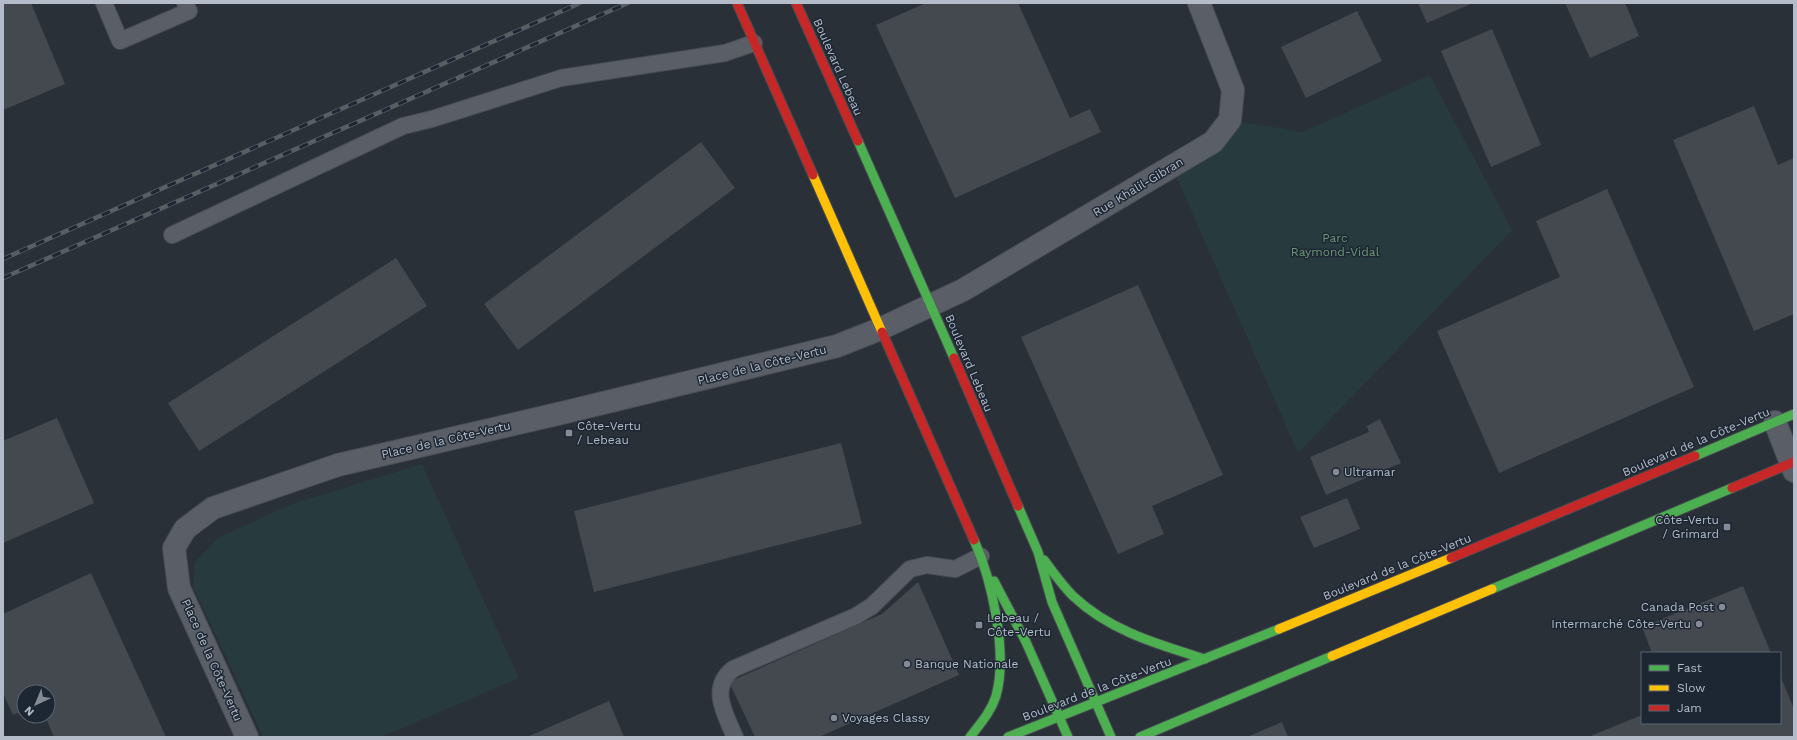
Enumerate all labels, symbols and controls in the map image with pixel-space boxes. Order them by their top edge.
street label: Boulevard Lebeau [810,16,866,118]
street label: Rue Khalil-Gibran [1090,155,1186,219]
park label: Parc Raymond-Vidal [1291,231,1380,259]
street label: Boulevard Lebeau [942,312,996,414]
street label: Place de la Côte-Vertu [696,342,828,388]
street label: Boulevard de la Côte-Vertu [1620,405,1772,479]
street label: Place de la Côte-Vertu [380,418,512,462]
place label: Côte-Vertu / Lebeau [577,419,641,447]
marker: Côte-Vertu / Lebeau [564,428,574,438]
place label: Ultramar [1344,465,1396,479]
marker: Ultramar [1331,467,1341,477]
place label: Côte-Vertu / Grimard [1655,513,1719,541]
marker: Côte-Vertu / Grimard [1722,522,1732,532]
street label: Boulevard de la Côte-Vertu [1321,531,1473,603]
street label: Place de la Côte-Vertu [179,597,245,723]
place label: Canada Post [1641,600,1714,614]
marker: Canada Post [1717,602,1727,612]
place label: Lebeau / Côte-Vertu [987,611,1051,639]
place label: Intermarché Côte-Vertu [1551,617,1691,631]
marker: Intermarché Côte-Vertu [1694,619,1704,629]
marker: Lebeau / Côte-Vertu [974,620,984,630]
legend [1641,652,1781,724]
street label: Boulevard de la Côte-Vertu [1020,654,1174,724]
place label: Banque Nationale [915,657,1019,671]
marker: Banque Nationale [902,659,912,669]
text: Fast [1677,661,1702,675]
text: Slow [1677,681,1705,695]
north arrow [16,684,56,724]
text: Jam [1677,701,1702,715]
text: N [22,703,37,718]
place label: Voyages Classy [842,711,931,725]
marker: Voyages Classy [829,713,839,723]

